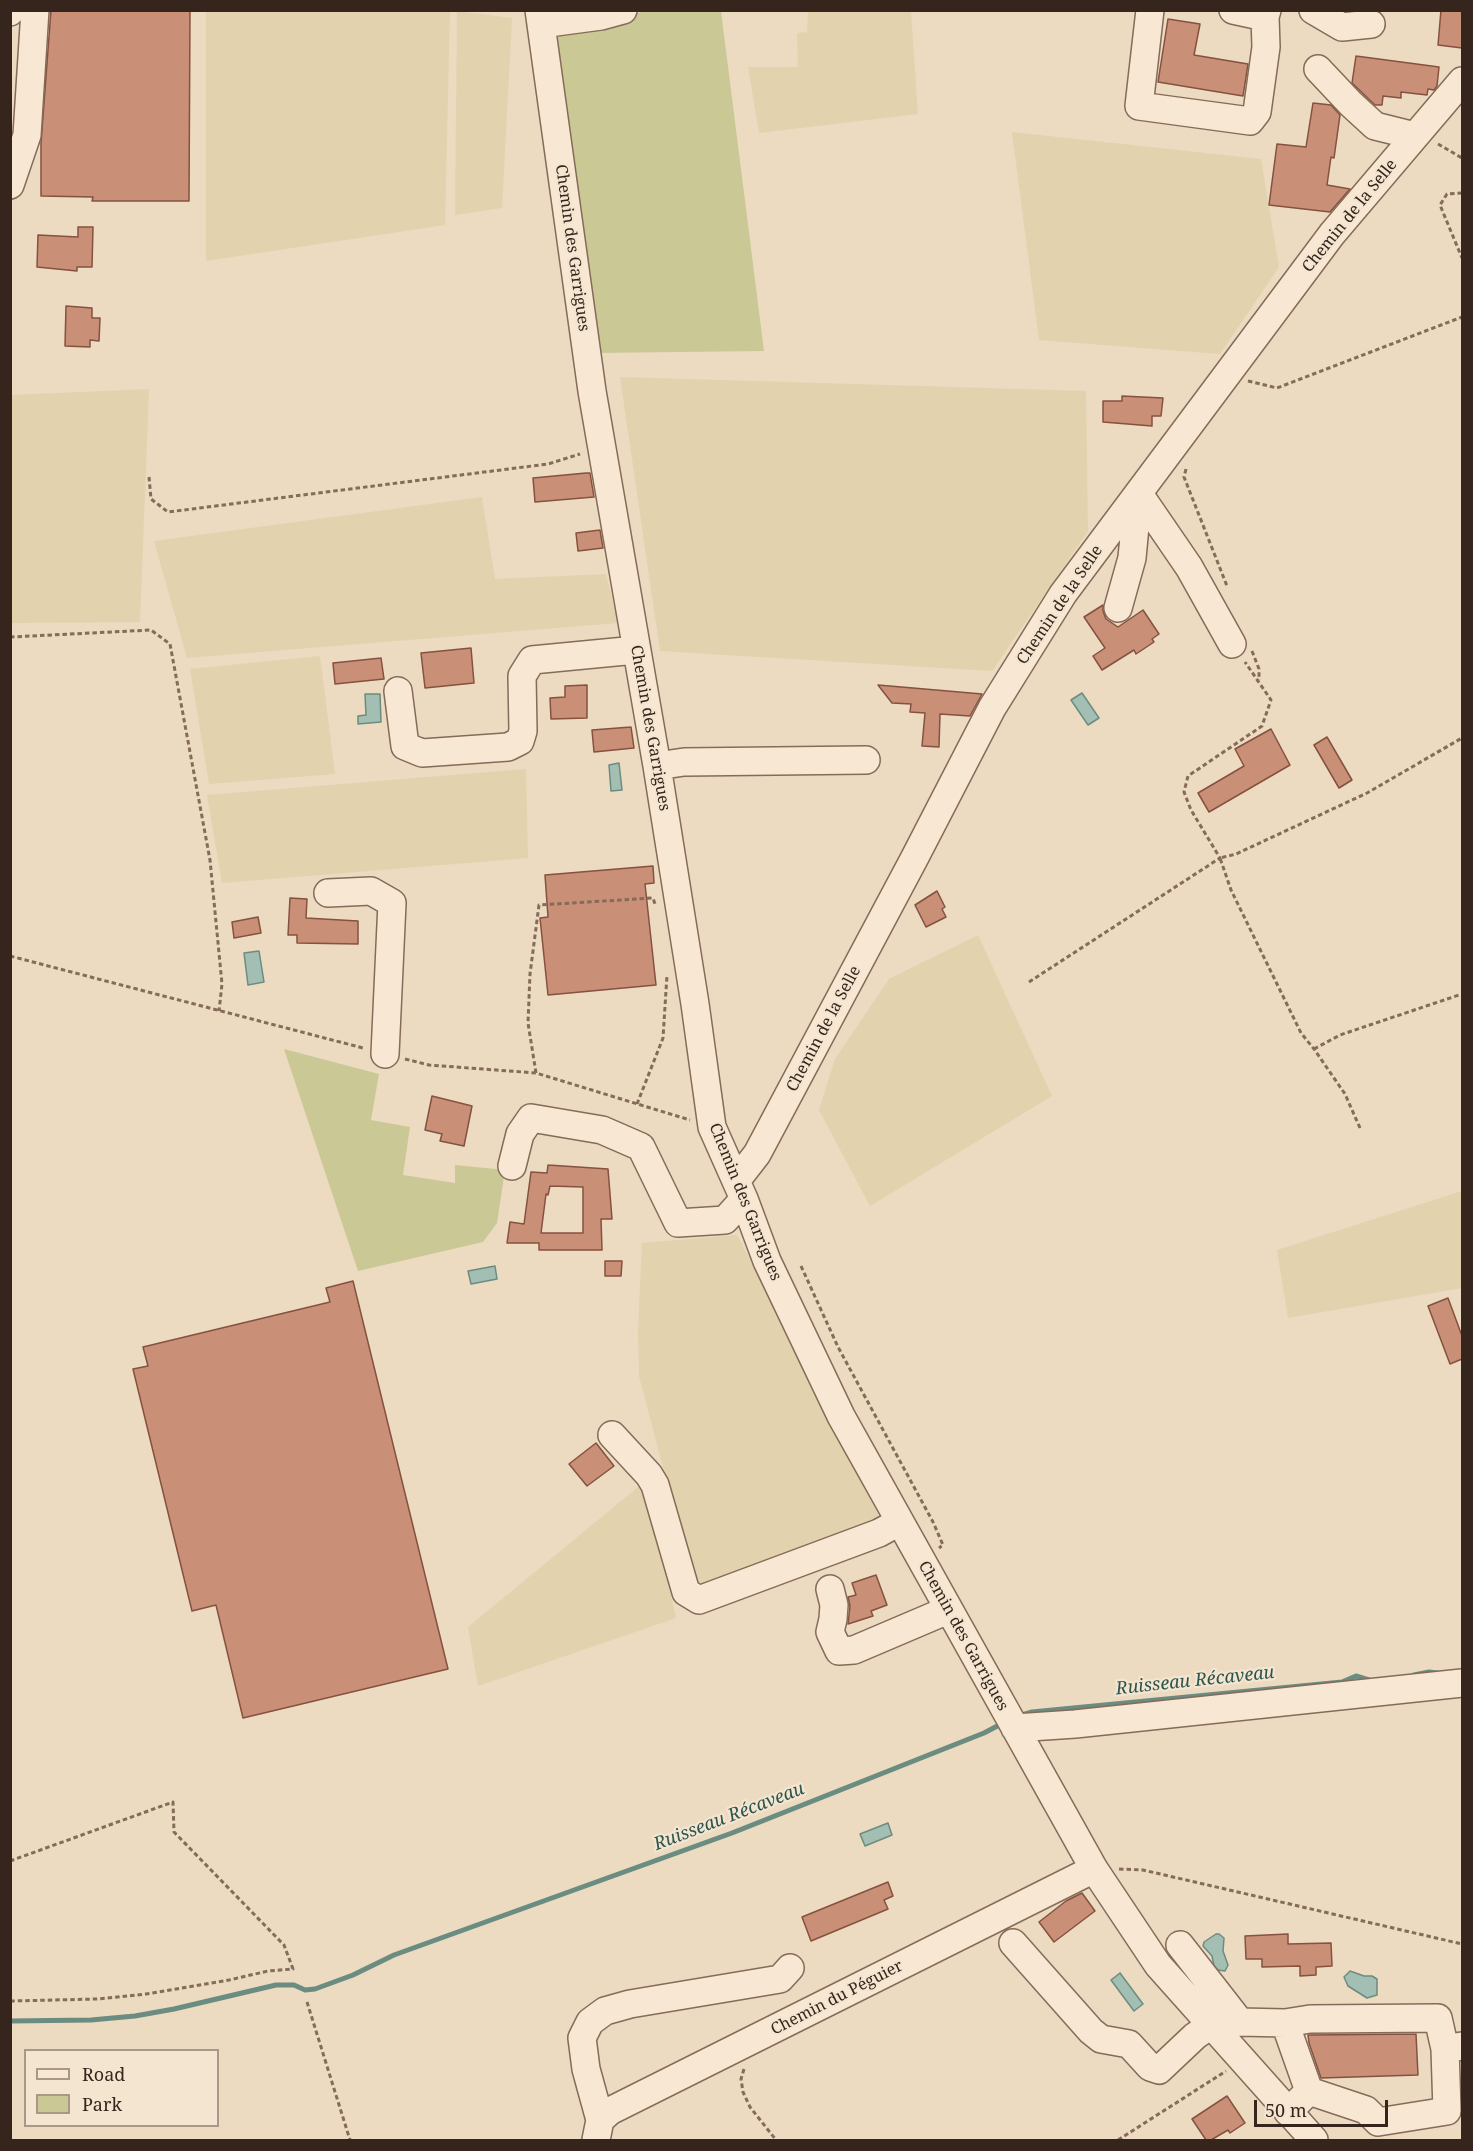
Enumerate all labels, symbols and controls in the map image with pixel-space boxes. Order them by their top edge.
street label: Chemin de la Selle [1299,156,1401,276]
street label: Chemin des Garrigues [551,163,593,333]
street label: Chemin de la Selle [1013,542,1107,668]
street label: Chemin des Garrigues [626,644,674,812]
street label: Chemin de la Selle [783,963,865,1095]
street label: Chemin des Garrigues [705,1120,785,1284]
street label: Chemin des Garrigues [914,1558,1012,1714]
water label: Ruisseau Récaveau [1115,1662,1275,1700]
water label: Ruisseau Récaveau [651,1778,807,1856]
street label: Chemin du Péguier [768,1956,906,2040]
legend [24,2049,219,2127]
text: Road [82,2062,125,2086]
scale bar [1257,2088,1390,2126]
text: Park [82,2092,122,2116]
text: 50 m [1265,2098,1307,2122]

